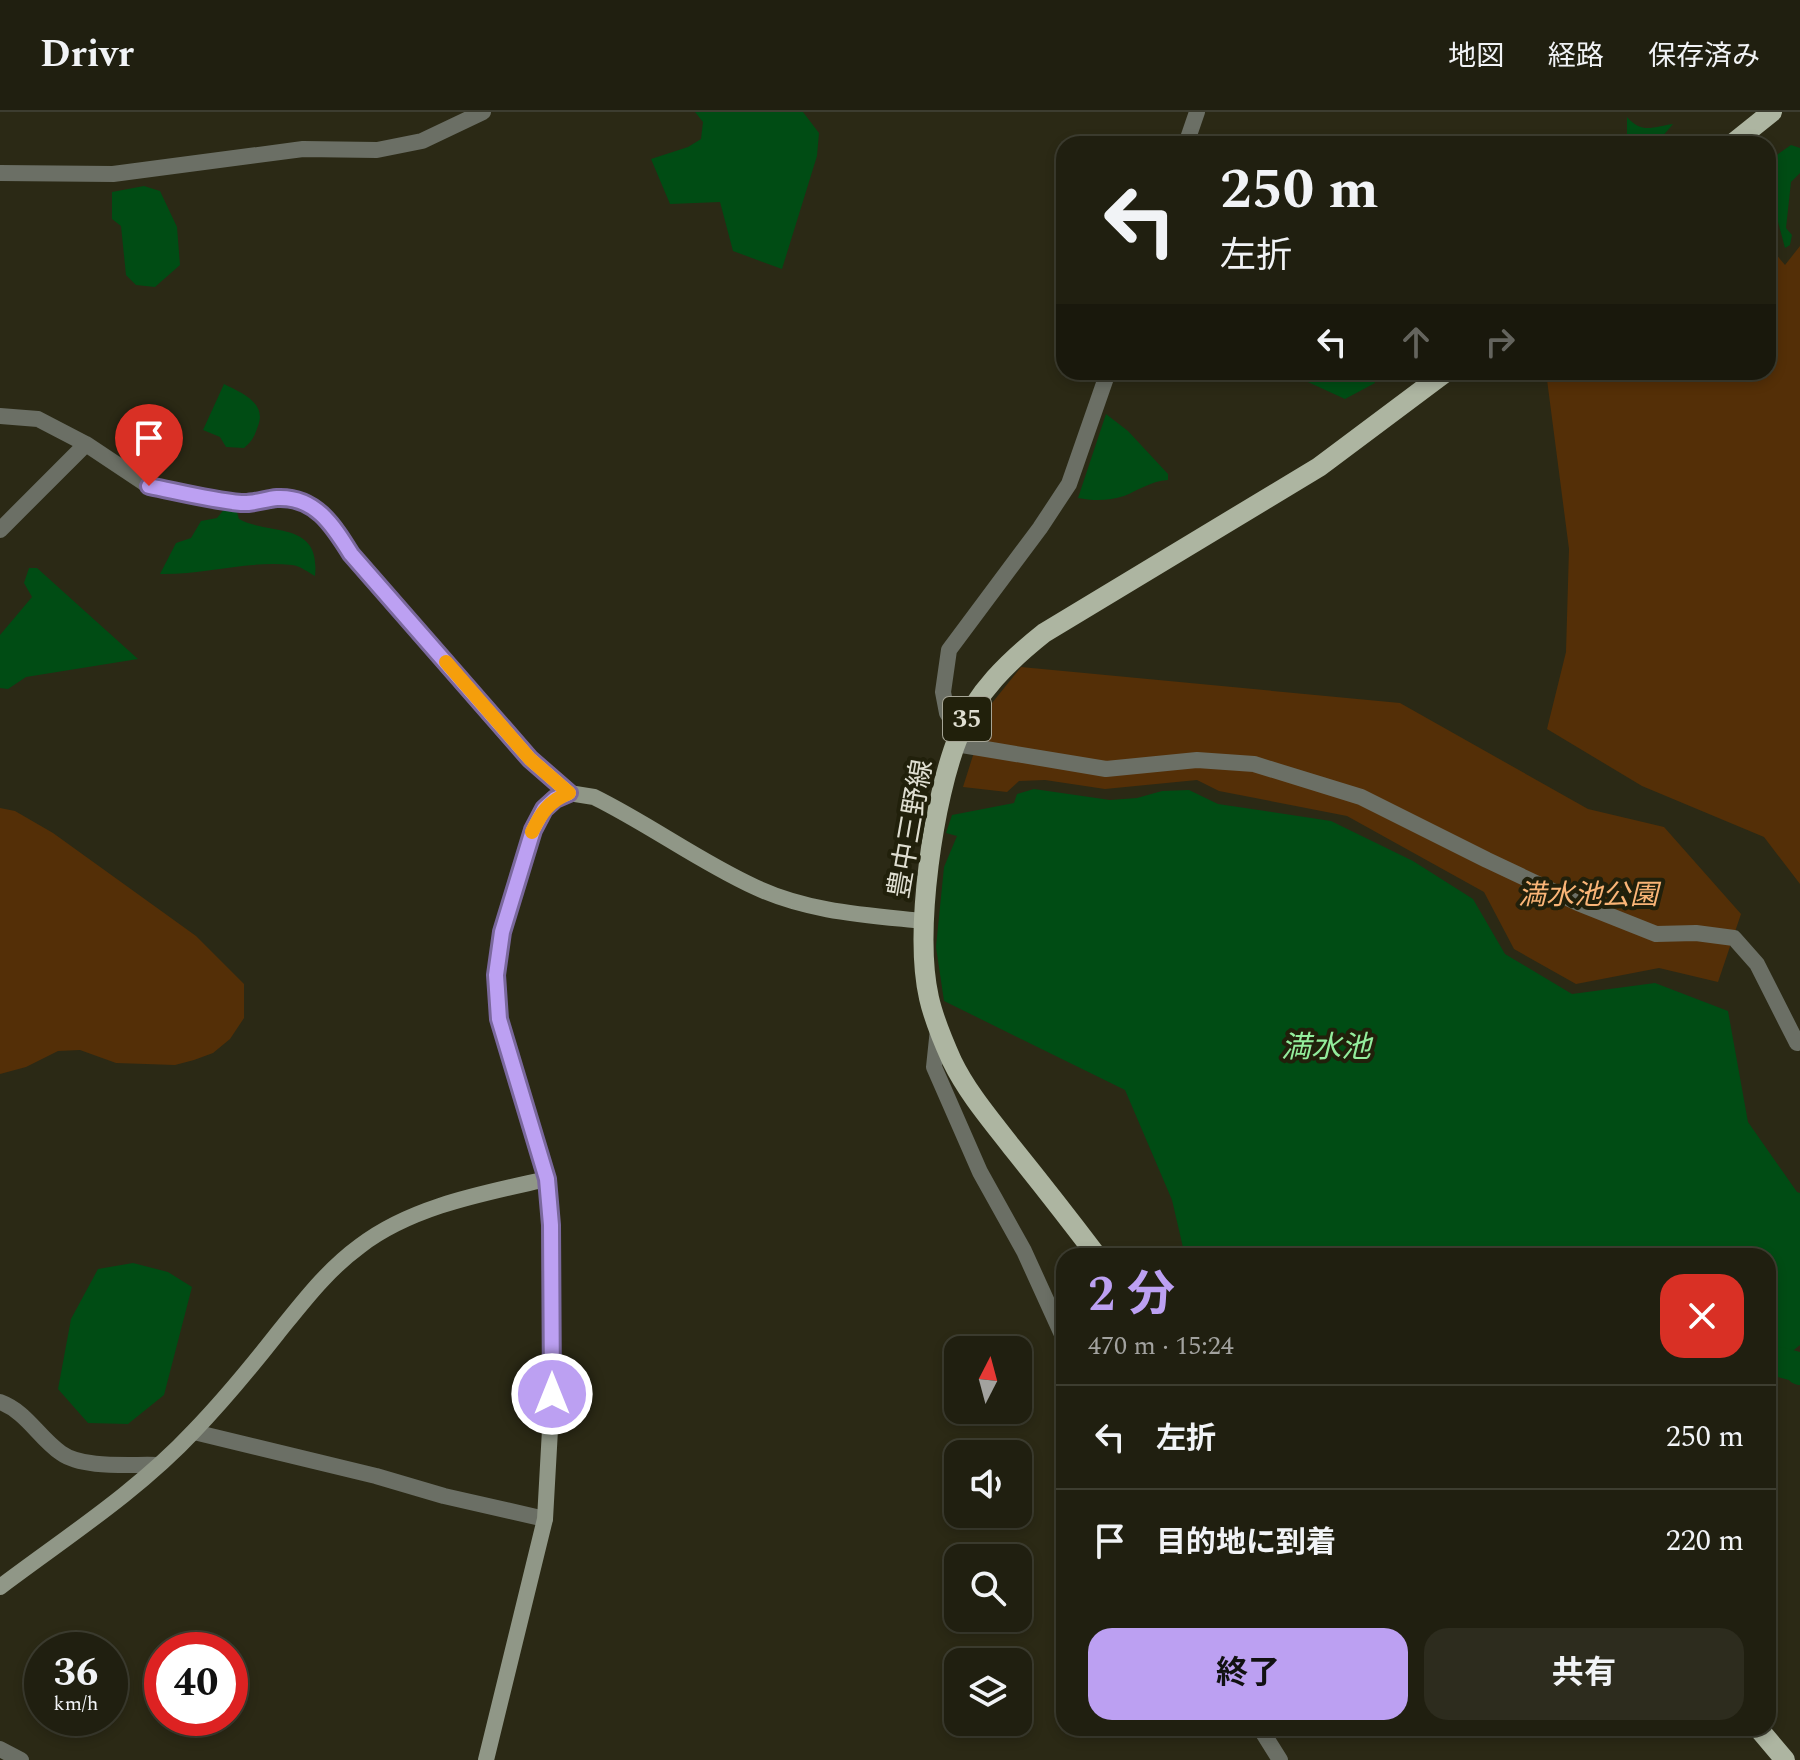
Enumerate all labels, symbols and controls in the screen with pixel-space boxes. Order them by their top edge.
text: Drivr [40,26,134,84]
text: 地図 [1448,35,1504,78]
text: 経路 [1548,35,1604,78]
text: 保存済み [1648,35,1760,78]
text: 250 m [1220,148,1379,233]
icon: left [1088,168,1192,272]
text: 左折 [1220,229,1292,284]
icon: left [1310,320,1354,364]
icon: ahead [1394,320,1438,364]
icon: right [1478,320,1522,364]
pin [115,404,183,486]
icon: arrive [127,416,171,460]
road number: 35 [943,697,991,741]
street label: 豊中三野線 [878,756,944,902]
park label: 満水池公園 [1518,874,1662,917]
water label: 満水池 [1281,1025,1374,1071]
text: 2 分 [1088,1259,1175,1332]
button: close [1660,1274,1744,1358]
text: 470 m · 15:24 [1088,1326,1234,1366]
north arrow [944,1336,1032,1424]
map controls [944,1336,1032,1736]
position arrow [510,1352,594,1436]
text: 250 m [1666,1414,1744,1460]
icon: left [1088,1415,1132,1459]
text: 左折 [1156,1416,1216,1462]
button: sound [944,1440,1032,1528]
text: 220 m [1666,1518,1744,1564]
icon: arrive [1088,1519,1132,1563]
text: 目的地に到着 [1156,1520,1336,1566]
button: search [944,1544,1032,1632]
button: 終了 [1088,1628,1408,1720]
button: 共有 [1424,1628,1744,1720]
speed limit sign: 40 [144,1632,248,1736]
text: 36 [54,1643,98,1704]
button: layers [944,1648,1032,1736]
text: km/h [54,1689,99,1719]

